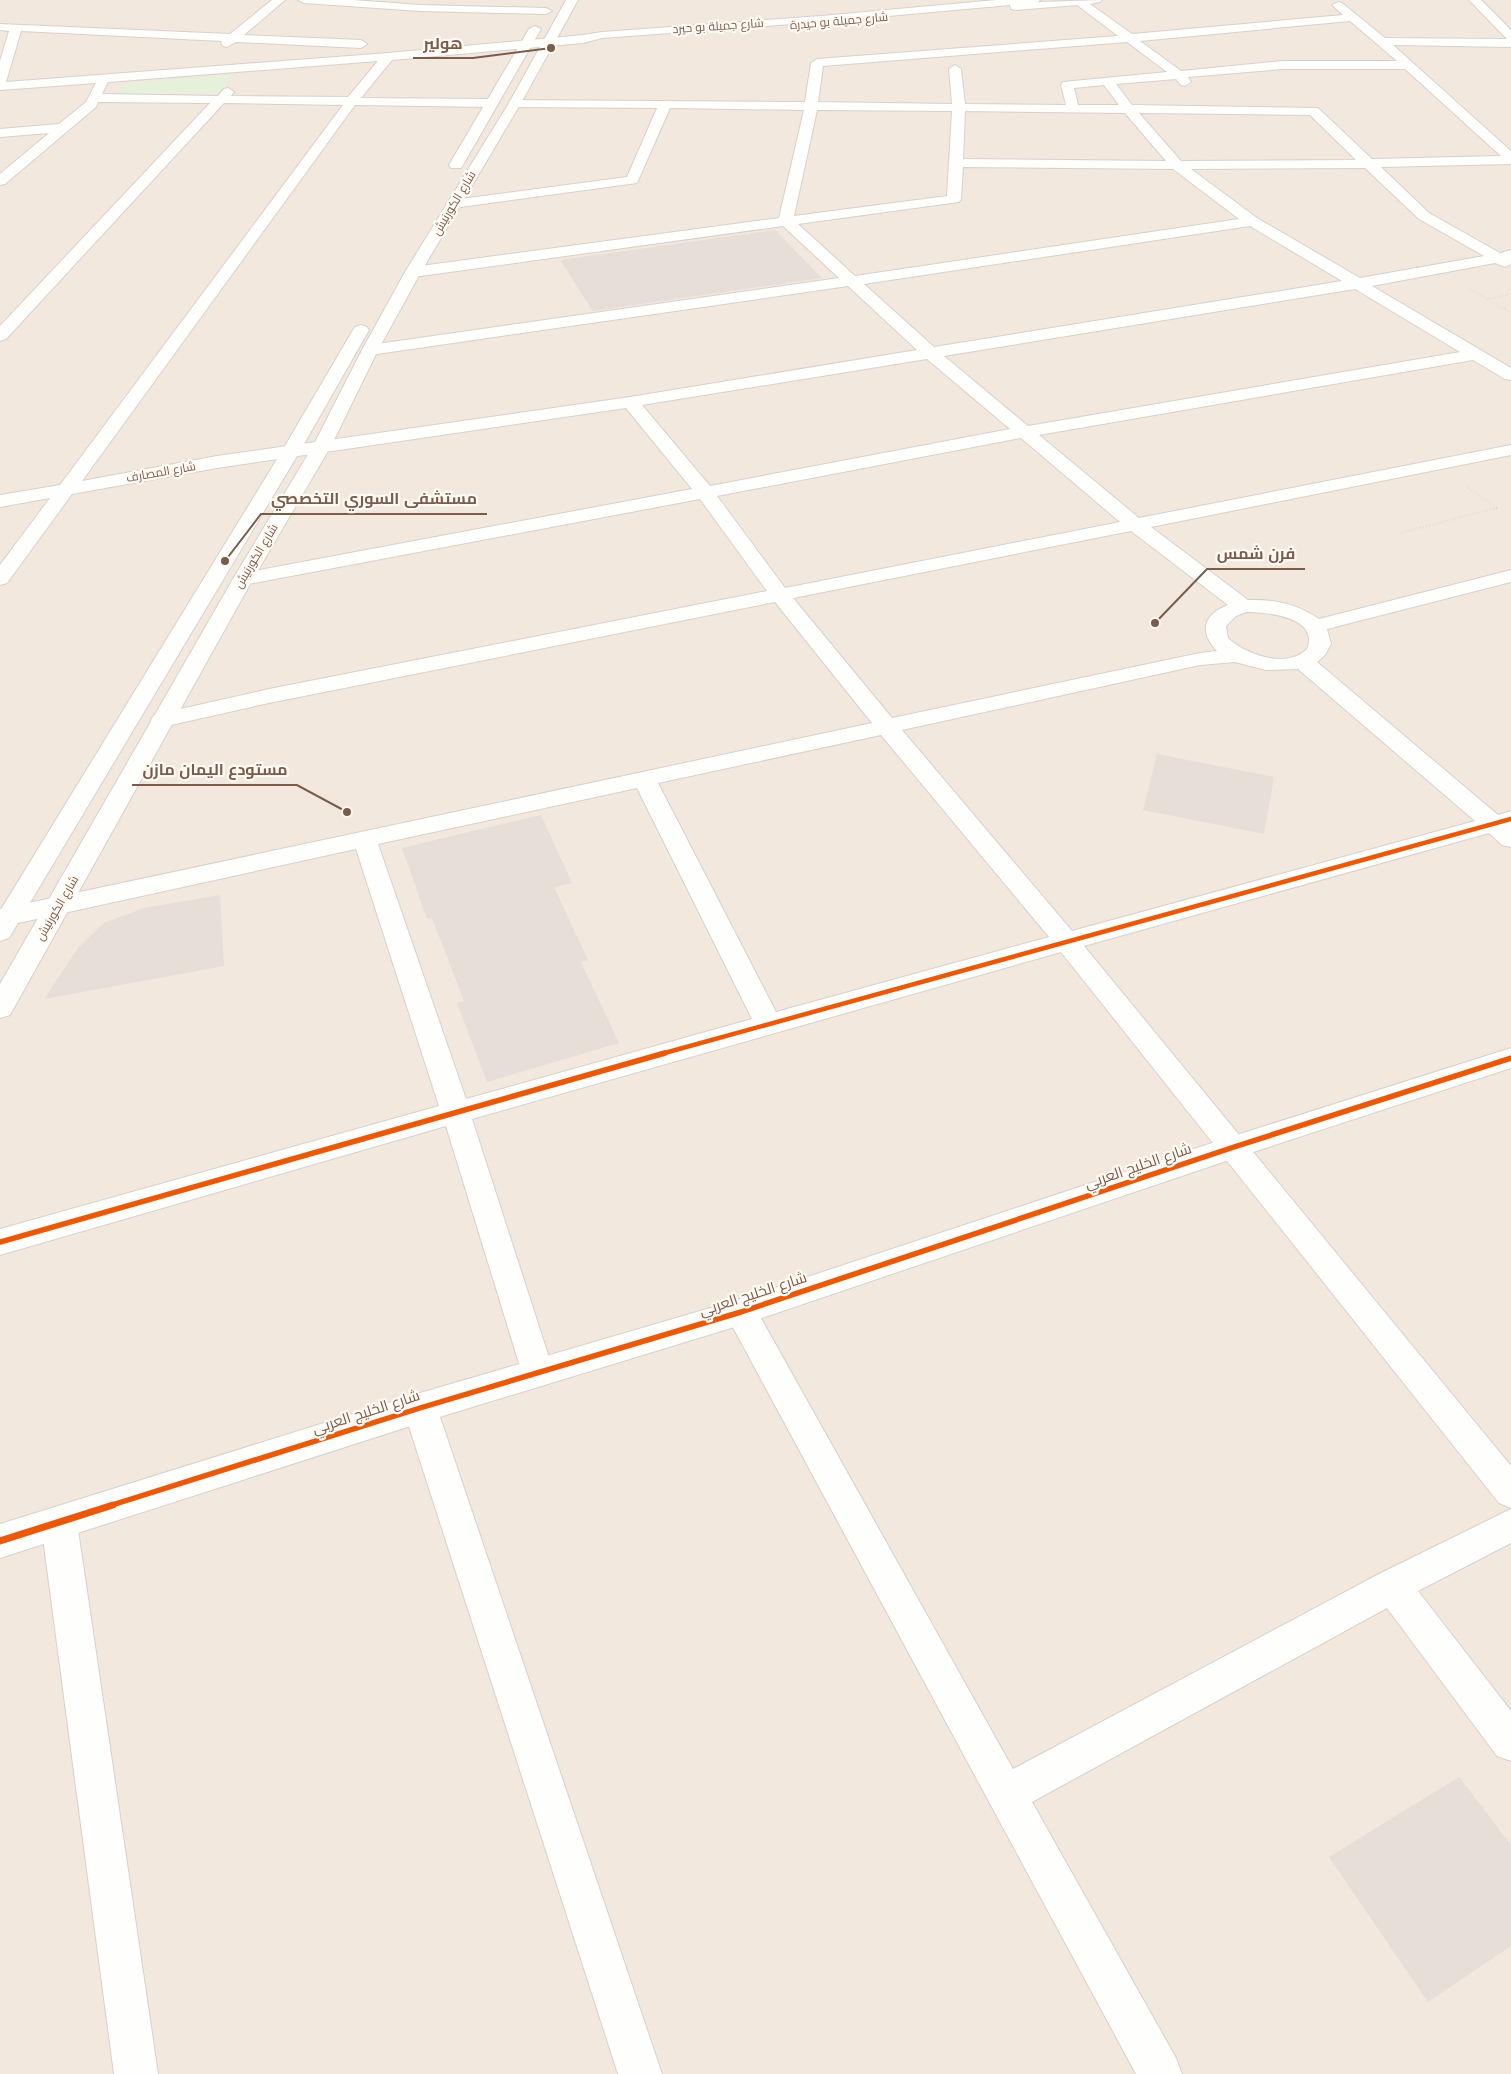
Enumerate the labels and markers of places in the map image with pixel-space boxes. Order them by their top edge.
callout: هولير [413,27,473,58]
callout: مستشفى السوري التخصصي [261,483,487,514]
callout: فرن شمس [1207,538,1305,569]
callout: مستودع اليمان مازن [132,754,297,785]

